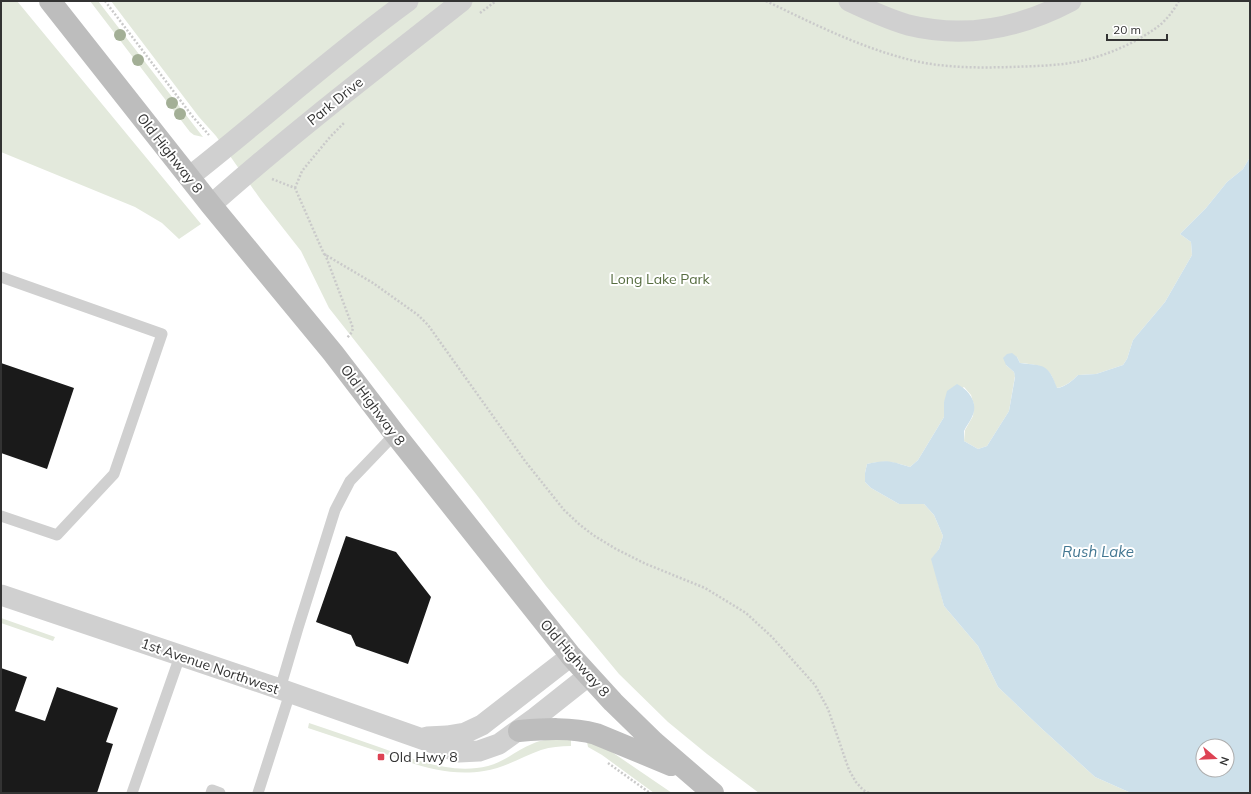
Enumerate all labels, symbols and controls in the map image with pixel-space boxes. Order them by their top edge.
scale bar [1107,16,1167,42]
text: 20 m [1113,22,1141,37]
street label: Park Drive [303,73,367,129]
street label: Old Highway 8 [133,109,207,197]
park label: Long Lake Park [610,270,711,288]
street label: Old Highway 8 [337,361,409,449]
water label: Rush Lake [1062,542,1134,561]
street label: Old Highway 8 [536,616,614,700]
street label: 1st Avenue Northwest [139,634,281,698]
north arrow [1195,738,1235,778]
place label: Old Hwy 8 [389,748,458,766]
marker: Old Hwy 8 [376,752,386,762]
text: N [1216,755,1232,767]

